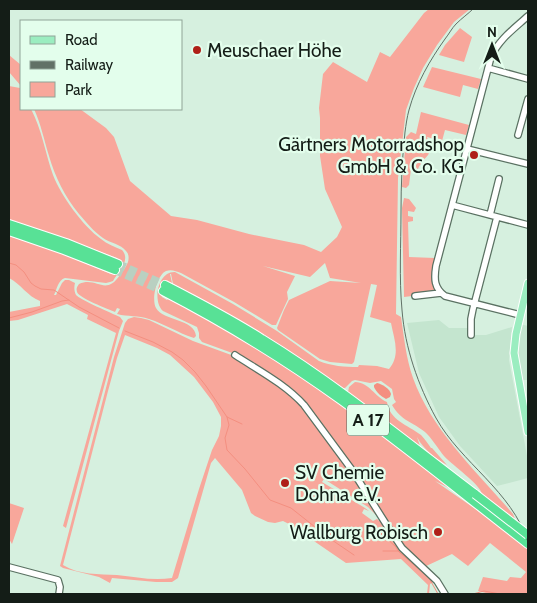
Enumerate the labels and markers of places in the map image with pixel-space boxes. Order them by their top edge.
place label: Meuschaer Höhe [207,39,342,62]
marker: Meuschaer Höhe [191,44,203,56]
place label: Gärtners Motorradshop GmbH & Co. KG [278,133,464,178]
marker: Gärtners Motorradshop GmbH & Co. KG [468,149,480,161]
place label: SV Chemie Dohna e.V. [295,461,384,506]
marker: SV Chemie Dohna e.V. [279,477,291,489]
place label: Wallburg Robisch [290,521,428,544]
marker: Wallburg Robisch [432,526,444,538]

